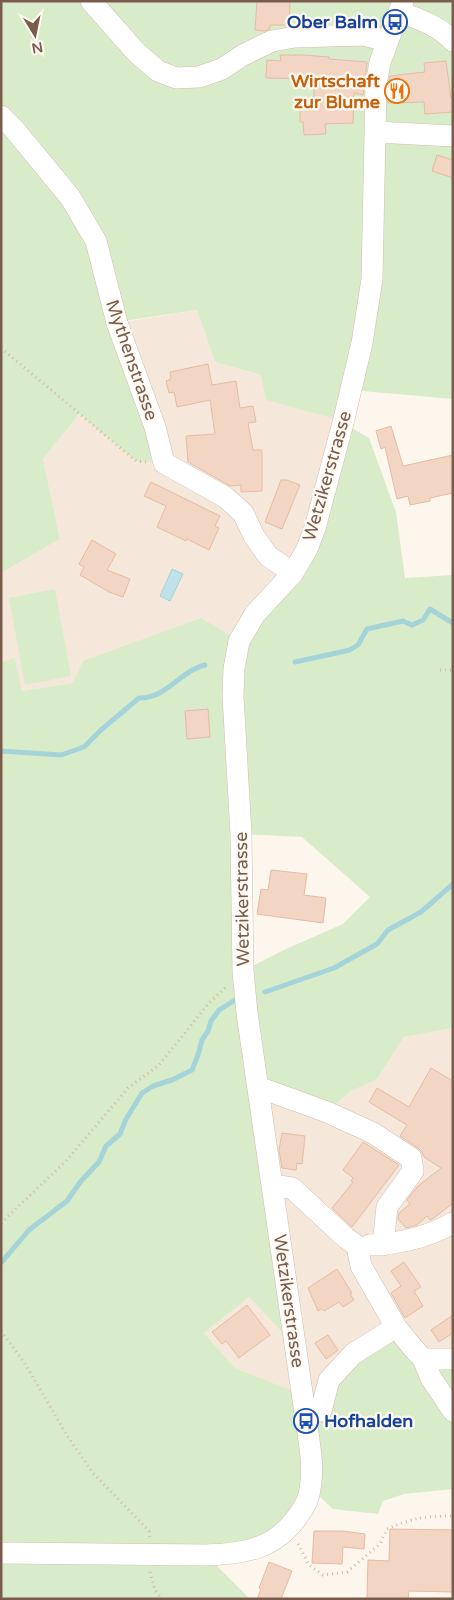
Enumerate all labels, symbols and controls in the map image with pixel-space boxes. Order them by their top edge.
bus stop icon: Ober Balm [382,9,408,35]
north arrow [10,10,60,60]
place label: Ober Balm [287,11,378,33]
text: N [30,38,44,57]
place label: Wirtschaft zur Blume [291,70,380,113]
restaurant icon: Wirtschaft zur Blume [384,78,410,104]
street label: Mythenstrasse [101,297,163,423]
street label: Wetzikerstrasse [298,408,356,544]
street label: Wetzikerstrasse [230,832,254,966]
street label: Wetzikerstrasse [269,1233,309,1369]
bus stop icon: Hofhalden [293,1408,319,1434]
place label: Hofhalden [324,1410,413,1432]

